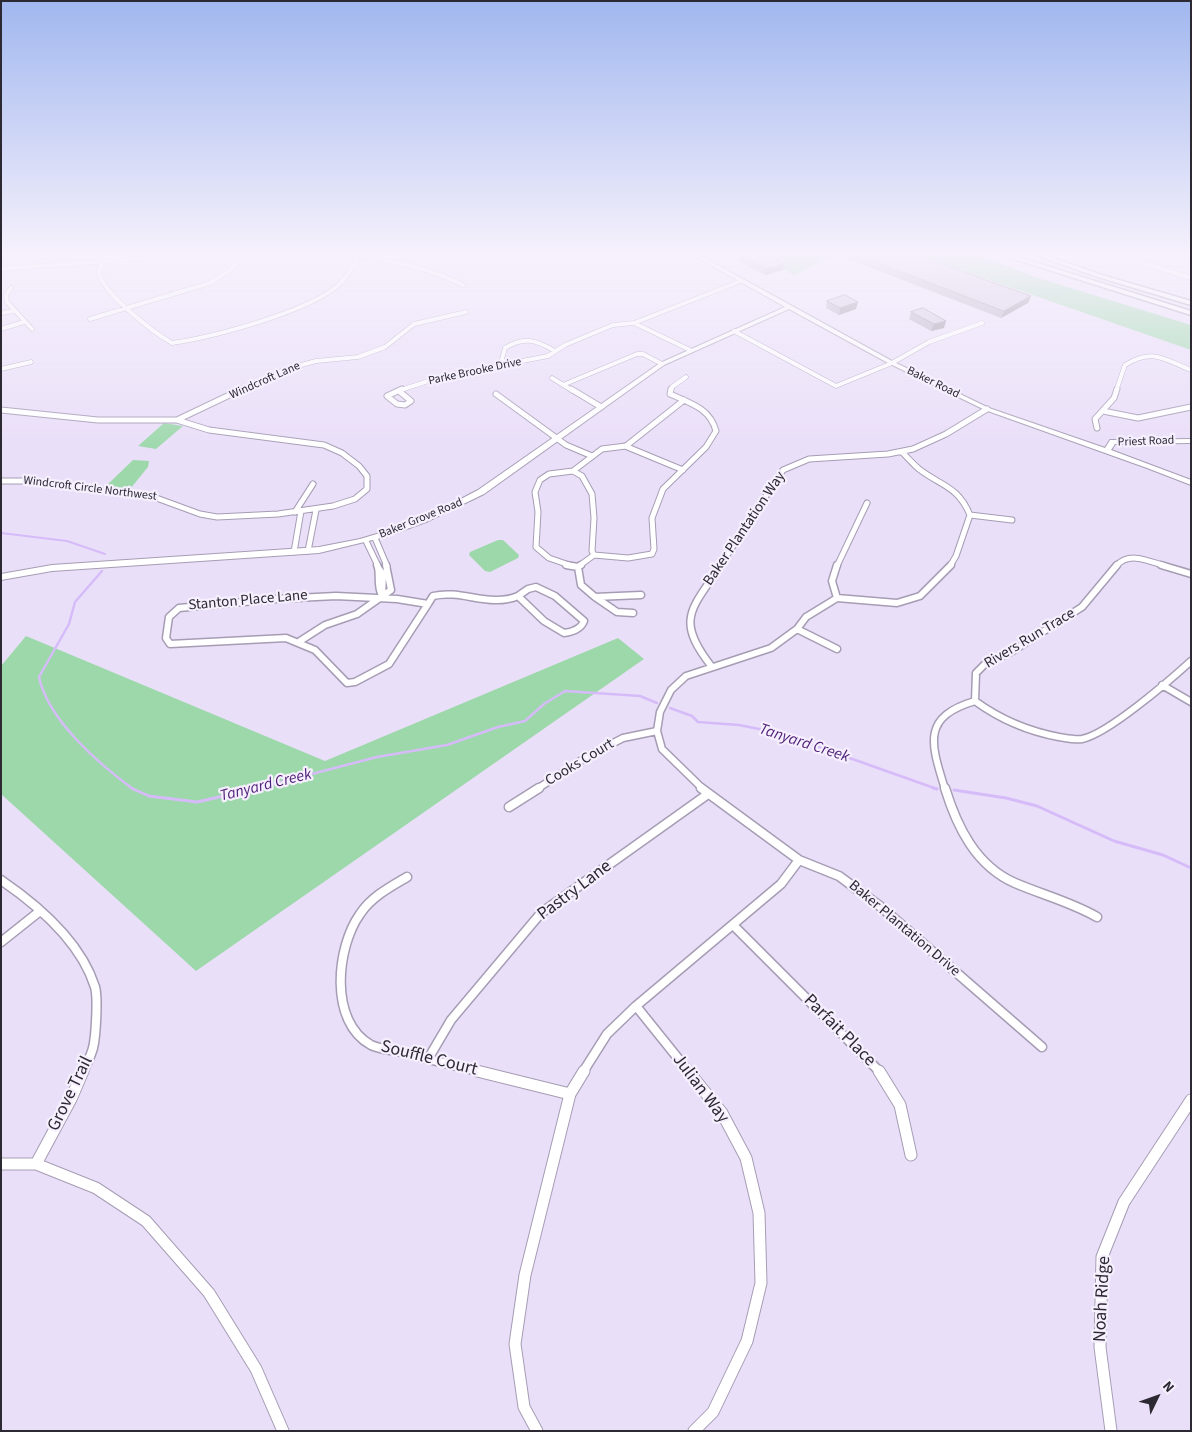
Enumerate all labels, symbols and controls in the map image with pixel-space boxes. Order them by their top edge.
street label: Parke Brooke Drive [427,355,523,389]
street label: Windcroft Lane [228,359,302,403]
street label: Baker Road [904,364,962,402]
street label: Priest Road [1117,434,1175,450]
street label: Baker Plantation Way [700,469,790,589]
street label: Windcroft Circle Northwest [22,474,158,504]
street label: Baker Grove Road [377,496,465,542]
street label: Stanton Place Lane [188,587,308,615]
street label: Rivers Run Trace [981,605,1079,673]
water label: Tanyard Creek [756,720,852,768]
street label: Cooks Court [543,736,617,790]
water label: Tanyard Creek [218,765,314,807]
street label: Pastry Lane [534,856,616,926]
street label: Baker Plantation Drive [845,877,963,981]
street label: Parfait Place [798,990,880,1072]
street label: Souffle Court [378,1037,480,1081]
street label: Julian Way [667,1050,733,1128]
street label: Grove Trail [44,1053,98,1135]
street label: Noah Ridge [1090,1255,1116,1343]
north arrow [1132,1372,1182,1422]
text: N [1158,1377,1179,1397]

